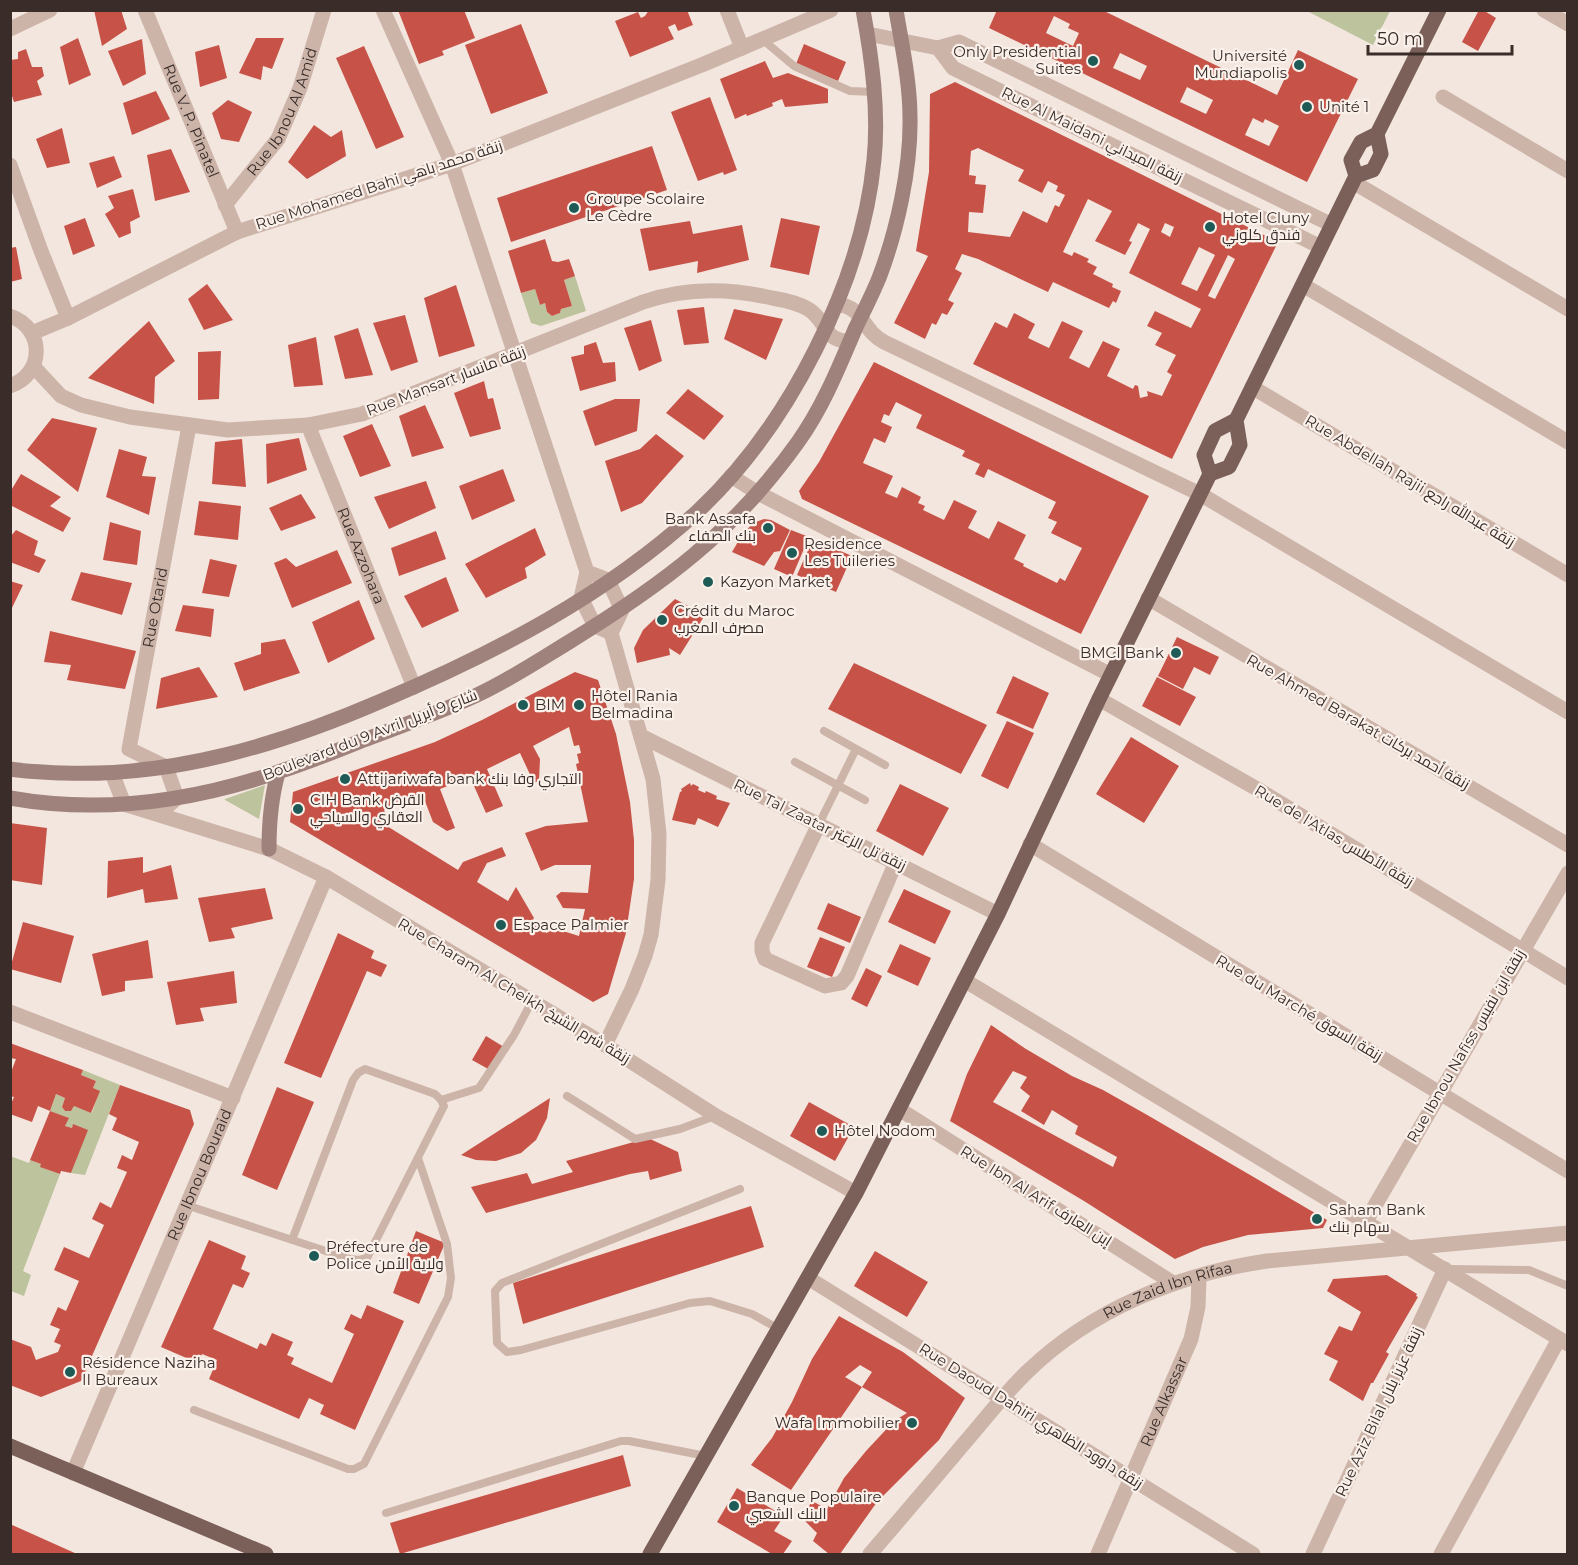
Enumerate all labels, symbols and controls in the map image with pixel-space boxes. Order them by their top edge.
scale bar [1368,18,1512,56]
text: 50 m [1377,28,1423,50]
place label: Only Presidential Suites [953,42,1081,78]
street label: Rue Ibnou Al Amid [242,45,321,179]
place label: Université Mundiapolis [1194,46,1287,82]
marker: Only Presidential Suites [1086,54,1100,68]
marker: Université Mundiapolis [1292,58,1306,72]
street label: Rue V. P. Pinatel [159,61,223,180]
street label: Rue Al Maidani زنقة الميداني [997,82,1186,189]
place label: Unité 1 [1319,97,1369,116]
marker: Unité 1 [1300,100,1314,114]
street label: Rue Mohamed Bahi زنقة محمد باهي [253,136,506,236]
place label: Groupe Scolaire Le Cèdre [586,189,705,225]
marker: Groupe Scolaire Le Cèdre [567,201,581,215]
place label: Hotel Cluny فندق كلوني [1222,208,1310,247]
marker: Hotel Cluny فندق كلوني [1203,220,1217,234]
street label: Rue Mansart زنقة مانسار [363,341,528,420]
street label: Rue Abdellah Rajii زنقة عبدالله راجع [1301,410,1519,553]
street label: Rue Azzohara [333,504,389,607]
place label: Bank Assafa بنك الصفاء [665,509,756,545]
marker: Bank Assafa بنك الصفاء [761,521,775,535]
place label: Residence Les Tuileries [804,534,895,570]
marker: Residence Les Tuileries [785,546,799,560]
street label: Rue Otarid [138,566,172,649]
place label: Kazyon Market [720,572,831,591]
marker: Kazyon Market [701,575,715,589]
place label: Crédit du Maroc مصرف المغرب [674,601,795,637]
marker: Crédit du Maroc مصرف المغرب [655,613,669,627]
place label: BMCI Bank [1080,643,1164,662]
marker: BMCI Bank [1169,646,1183,660]
street label: Rue Ahmed Barakat زنقة أحمد بركات [1243,650,1473,793]
street label: Boulevard du 9 Avril شارع 9 أبريل [260,685,481,786]
place label: Hôtel Rania Belmadina [591,686,678,722]
place label: BIM [535,695,565,714]
marker: BIM [516,698,530,712]
marker: Hôtel Rania Belmadina [572,698,586,712]
place label: Attijariwafa bank التجاري وفا بنك [357,769,582,791]
marker: Attijariwafa bank التجاري وفا بنك [338,772,352,786]
street label: Rue Tal Zaatar زنقة تل الزعتر [730,774,910,876]
street label: Rue de l'Atlas زنقة الأطلس [1251,780,1417,892]
place label: CIH Bank القرض العقاري والسياحي [310,790,425,829]
marker: CIH Bank القرض العقاري والسياحي [291,802,305,816]
street label: Rue Charam Al Cheikh زنقة شرم الشيخ [393,913,634,1070]
place label: Espace Palmier [513,915,629,934]
marker: Espace Palmier [494,918,508,932]
street label: Rue Ibnou Nafiss زنقة ابن نفيس [1402,946,1530,1146]
street label: Rue du Marché زنقة السوق [1212,950,1386,1066]
street label: Rue Ibnou Bouraid [163,1106,236,1243]
place label: Hôtel Nodom [834,1121,936,1140]
marker: Hôtel Nodom [815,1124,829,1138]
street label: Rue Ibn Al Arif إبن العارف [956,1141,1116,1251]
place label: Saham Bank سهام بنك [1329,1200,1425,1237]
marker: Saham Bank سهام بنك [1310,1212,1324,1226]
place label: Préfecture de Police ولاية الأمن [326,1237,444,1274]
marker: Préfecture de Police ولاية الأمن [307,1249,321,1263]
street label: Rue Zaid Ibn Rifaa [1099,1258,1234,1323]
street label: Rue Aziz Bilal زنقة عزيز بلال [1331,1324,1426,1500]
street label: Rue Daoud Dahiri زنقة داوود الظاهري [914,1338,1147,1495]
place label: Résidence Naziha II Bureaux [82,1353,216,1389]
street label: Rue Alkassar [1136,1354,1191,1449]
marker: Résidence Naziha II Bureaux [63,1365,77,1379]
place label: Wafa Immobilier [774,1413,900,1432]
marker: Wafa Immobilier [905,1416,919,1430]
place label: Banque Populaire البنك الشعبي [746,1487,882,1526]
marker: Banque Populaire البنك الشعبي [727,1499,741,1513]

